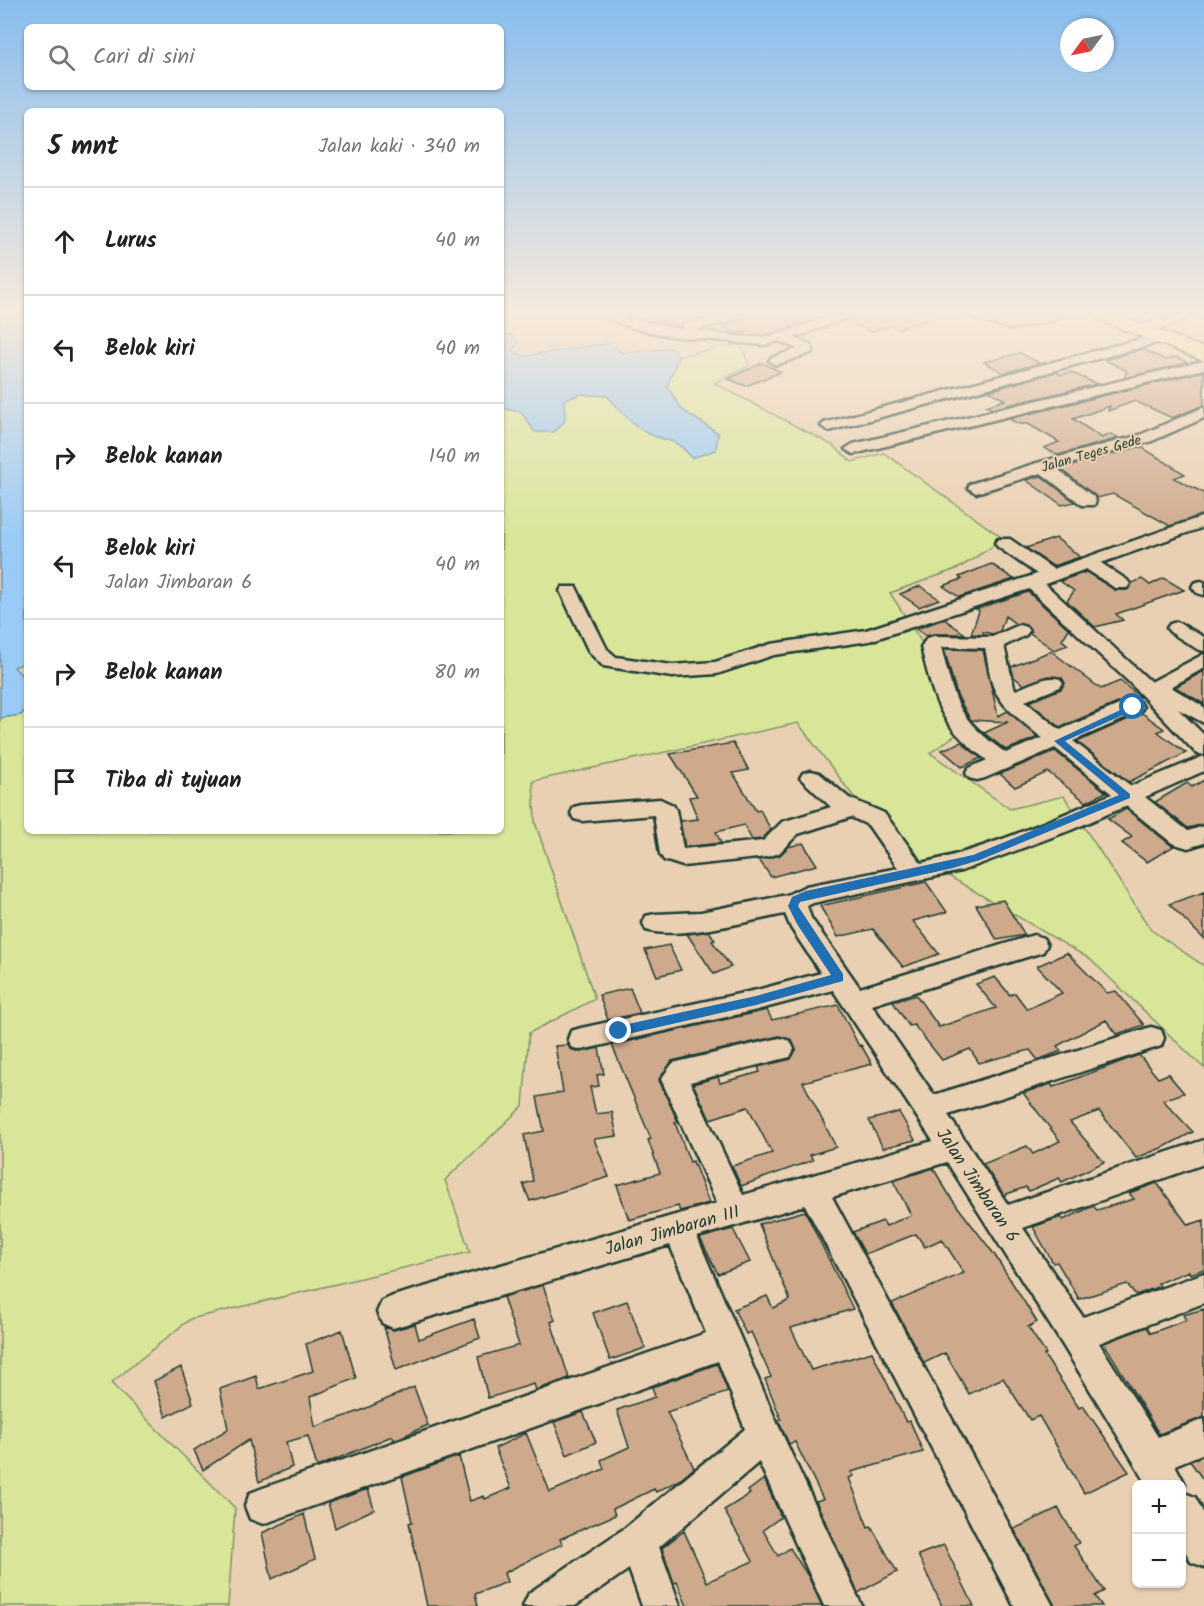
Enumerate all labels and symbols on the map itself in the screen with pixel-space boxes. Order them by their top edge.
north arrow [1060,18,1114,72]
street label: Jalan Teges Gede [1039,429,1144,479]
route start [1119,693,1145,719]
route end [605,1017,631,1043]
street label: Jalan Jimbaran 6 [928,1123,1026,1249]
street label: Jalan Jimbaran III [601,1198,743,1265]

